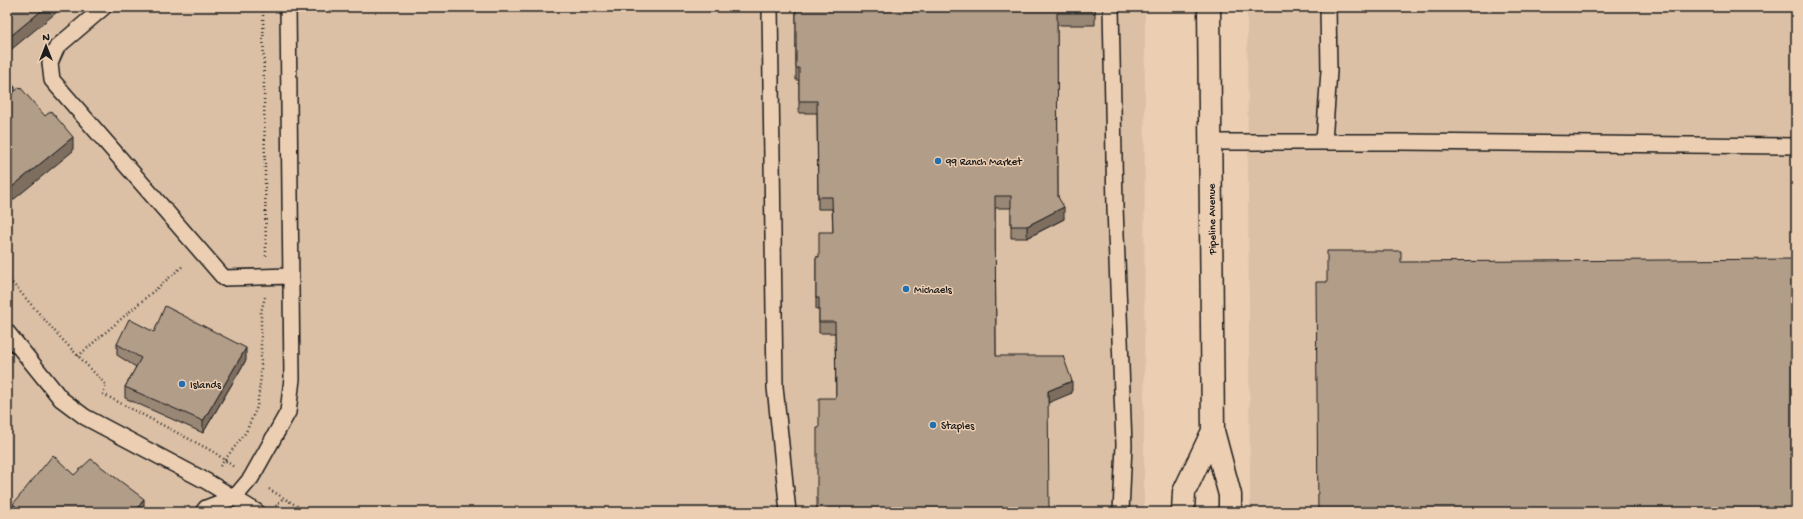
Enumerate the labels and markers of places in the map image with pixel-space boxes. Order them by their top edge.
marker: 99 Ranch Market [933,156,943,166]
place label: 99 Ranch Market [945,157,1023,169]
marker: Michaels [901,284,911,294]
place label: Michaels [914,285,953,297]
marker: Islands [177,379,187,389]
place label: Islands [190,380,222,392]
marker: Staples [928,420,938,430]
place label: Staples [941,421,975,433]

